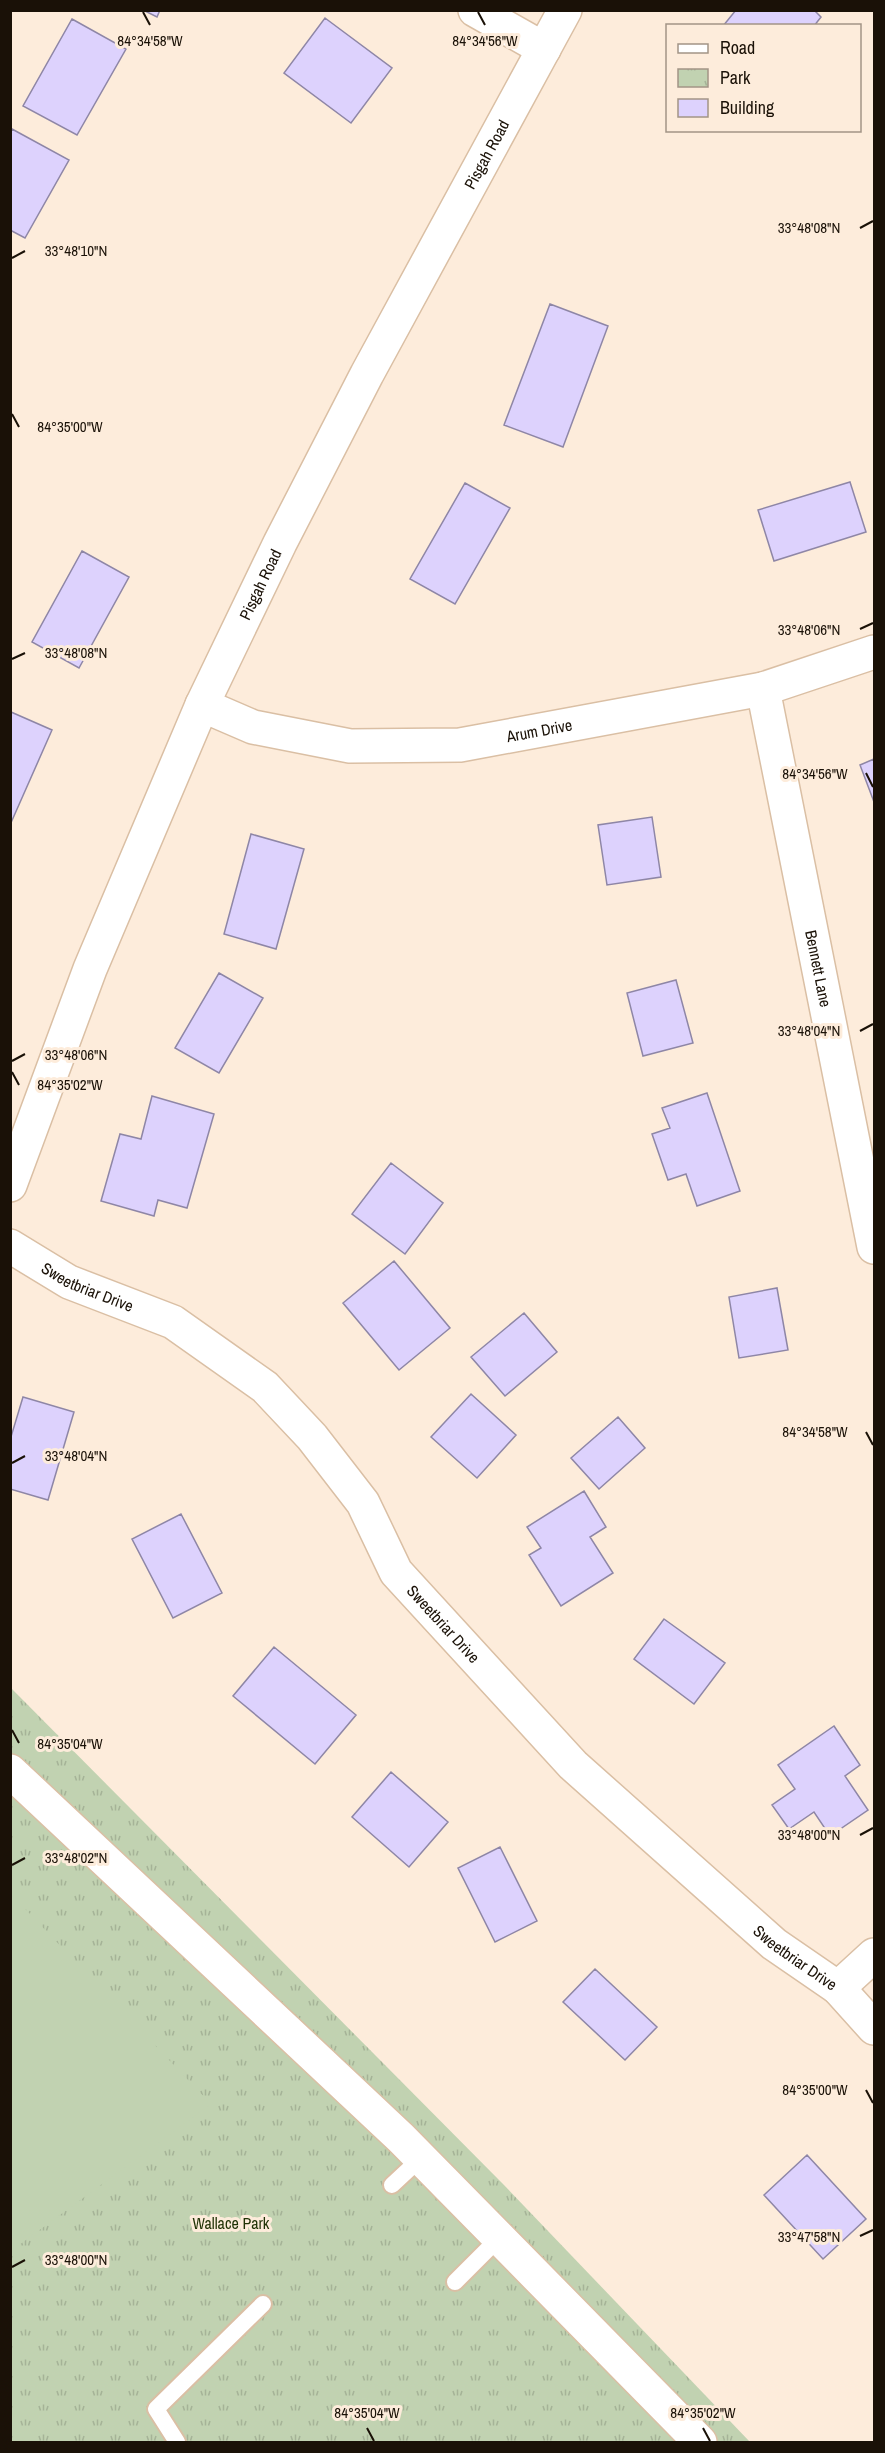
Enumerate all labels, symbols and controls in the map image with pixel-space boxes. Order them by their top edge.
legend [666,24,861,132]
text: 84°34'58"W [117,30,183,51]
text: 84°34'56"W [452,30,518,51]
text: Road [720,35,755,60]
text: Park [720,65,751,90]
text: Building [720,95,775,120]
street label: Pisgah Road [459,116,514,193]
text: 33°48'08"N [778,217,840,238]
text: 33°48'10"N [45,240,107,261]
text: 84°35'00"W [37,416,103,437]
street label: Pisgah Road [234,545,286,623]
text: 33°48'06"N [778,619,840,640]
text: 33°48'08"N [45,642,107,663]
street label: Arum Drive [504,713,574,747]
text: 84°34'56"W [782,763,848,784]
street label: Bennett Lane [800,928,837,1009]
text: 33°48'04"N [778,1020,840,1041]
text: 33°48'06"N [45,1044,107,1065]
text: 84°35'02"W [37,1074,103,1095]
street label: Sweetbriar Drive [37,1257,137,1317]
text: 84°34'58"W [782,1421,848,1442]
text: 33°48'04"N [45,1445,107,1466]
street label: Sweetbriar Drive [402,1580,485,1668]
text: 84°35'04"W [37,1733,103,1754]
text: 33°48'00"N [778,1824,840,1845]
text: 33°48'02"N [45,1847,107,1868]
street label: Sweetbriar Drive [749,1920,842,1995]
text: 84°35'00"W [782,2079,848,2100]
park label: Wallace Park [193,2212,270,2234]
text: 33°47'58"N [778,2226,840,2247]
text: 33°48'00"N [45,2249,107,2270]
text: 84°35'04"W [334,2402,400,2423]
text: 84°35'02"W [670,2402,736,2423]

